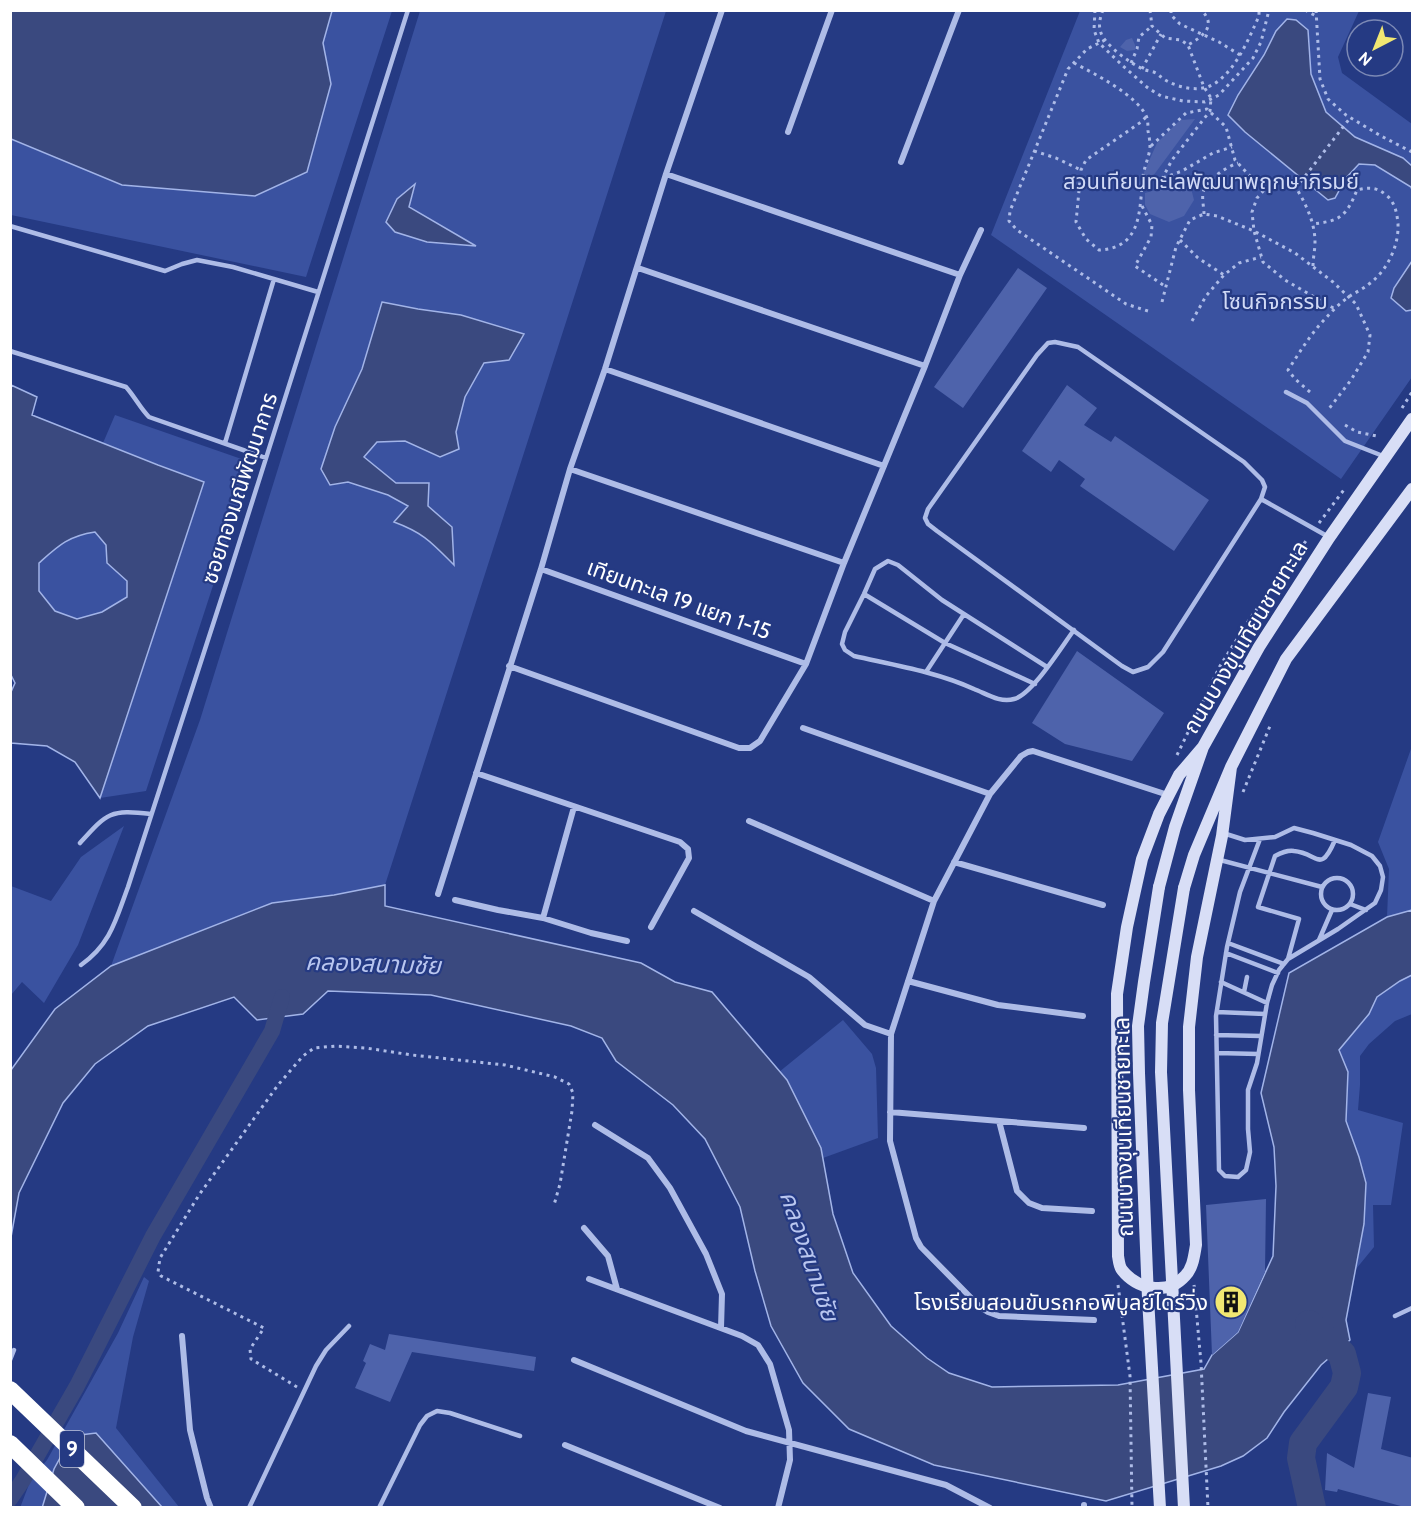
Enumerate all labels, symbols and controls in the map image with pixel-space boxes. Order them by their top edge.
north arrow [1345,18,1405,78]
text: N [1355,48,1376,70]
park label: สวนเทียนทะเลพัฒนาพฤกษาภิรมย์ [1063,168,1359,195]
park label: โซนกิจกรรม [1222,288,1328,315]
street label: ซอยทองมณีพัฒนาการ [196,389,283,587]
street label: ถนนบางขุนเทียนชายทะเล [1177,536,1314,738]
street label: เทียนทะเล 19 แยก 1-15 [583,554,775,645]
water label: คลองสนามชัย [305,947,443,980]
street label: ถนนบางขุนเทียนชายทะเล [1108,1017,1139,1237]
water label: คลองสนามชัย [774,1187,846,1326]
building icon: โรงเรียนสอนขับรถกอพิบูลย์ไดร์วิ่ง [1213,1284,1249,1320]
place label: โรงเรียนสอนขับรถกอพิบูลย์ไดร์วิ่ง [914,1288,1208,1316]
road number: 9 [60,1431,84,1467]

